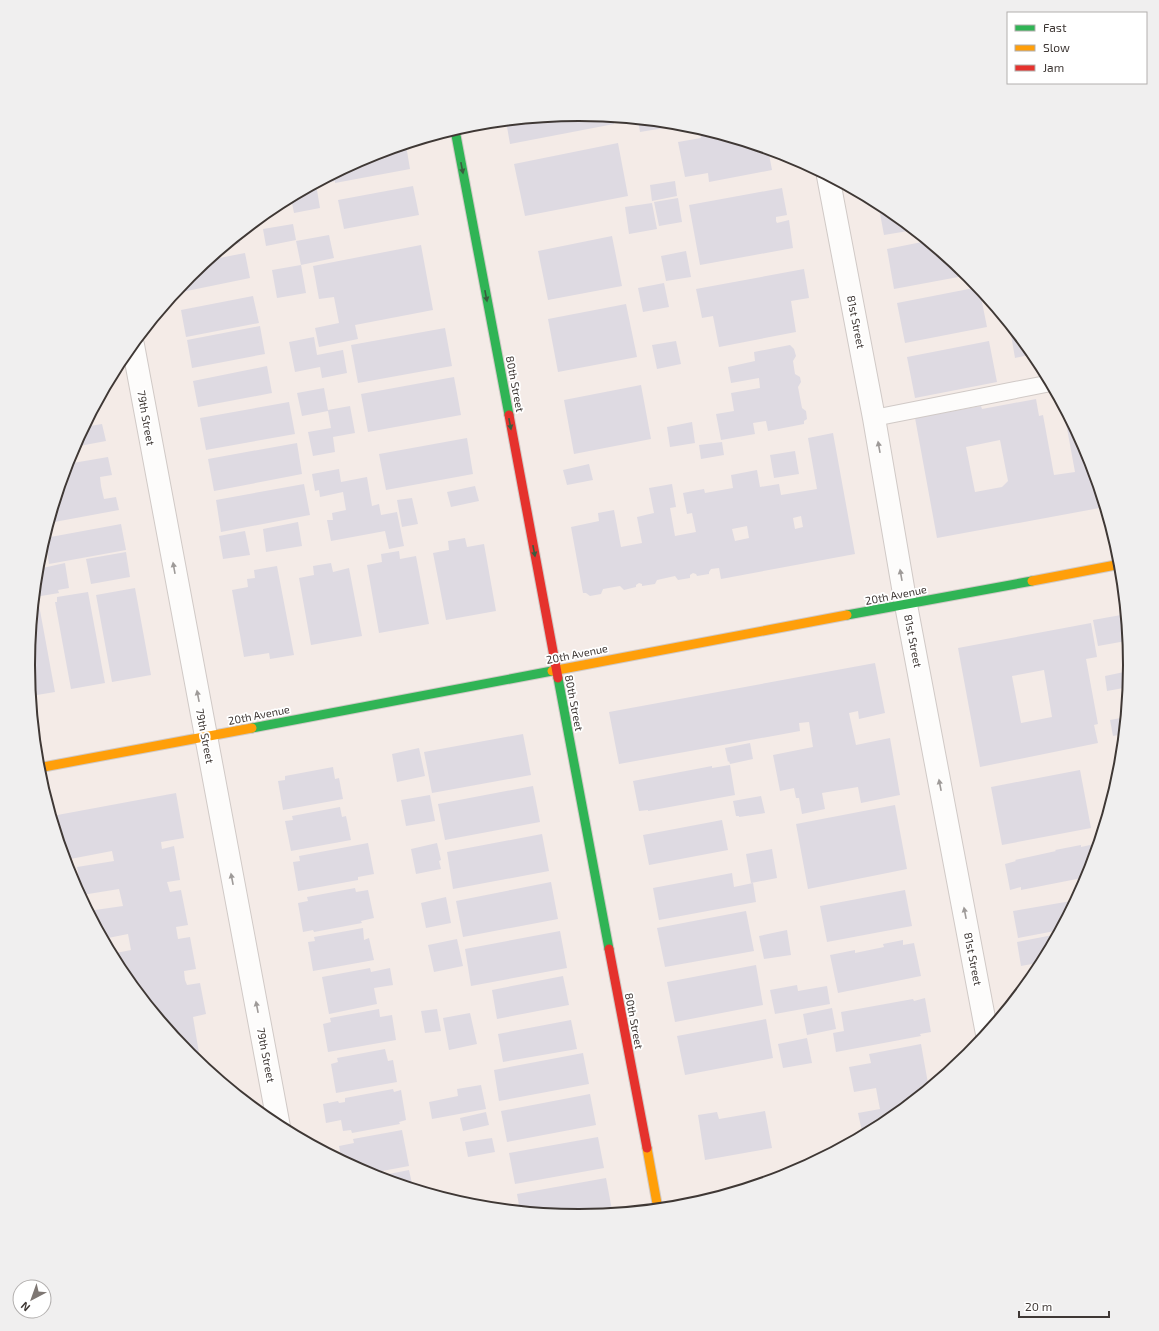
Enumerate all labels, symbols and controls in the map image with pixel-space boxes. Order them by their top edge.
legend [1007,12,1147,84]
text: Fast [1043,20,1067,34]
text: Slow [1043,40,1070,54]
text: Jam [1043,60,1064,74]
one-way arrow [459,162,465,174]
one-way arrow [483,290,489,302]
street label: 81st Street [845,294,868,350]
street label: 80th Street [504,355,527,413]
street label: 79th Street [135,389,158,446]
one-way arrow [507,418,513,430]
one-way arrow [875,441,881,453]
one-way arrow [531,545,537,558]
one-way arrow [171,562,177,574]
one-way arrow [898,569,904,581]
street label: 20th Avenue [864,582,928,607]
street label: 81st Street [902,613,925,669]
street label: 20th Avenue [545,641,609,666]
street label: 80th Street [563,674,586,732]
one-way arrow [195,690,201,702]
street label: 20th Avenue [227,702,291,727]
street label: 79th Street [194,707,217,764]
one-way arrow [937,779,943,791]
one-way arrow [229,873,235,885]
one-way arrow [961,907,967,919]
street label: 81st Street [962,931,985,987]
street label: 80th Street [623,992,646,1050]
one-way arrow [253,1000,259,1013]
street label: 79th Street [255,1026,278,1083]
north arrow [12,1279,52,1319]
scale bar [1019,1293,1109,1319]
text: N [18,1299,32,1314]
text: 20 m [1025,1299,1052,1313]

